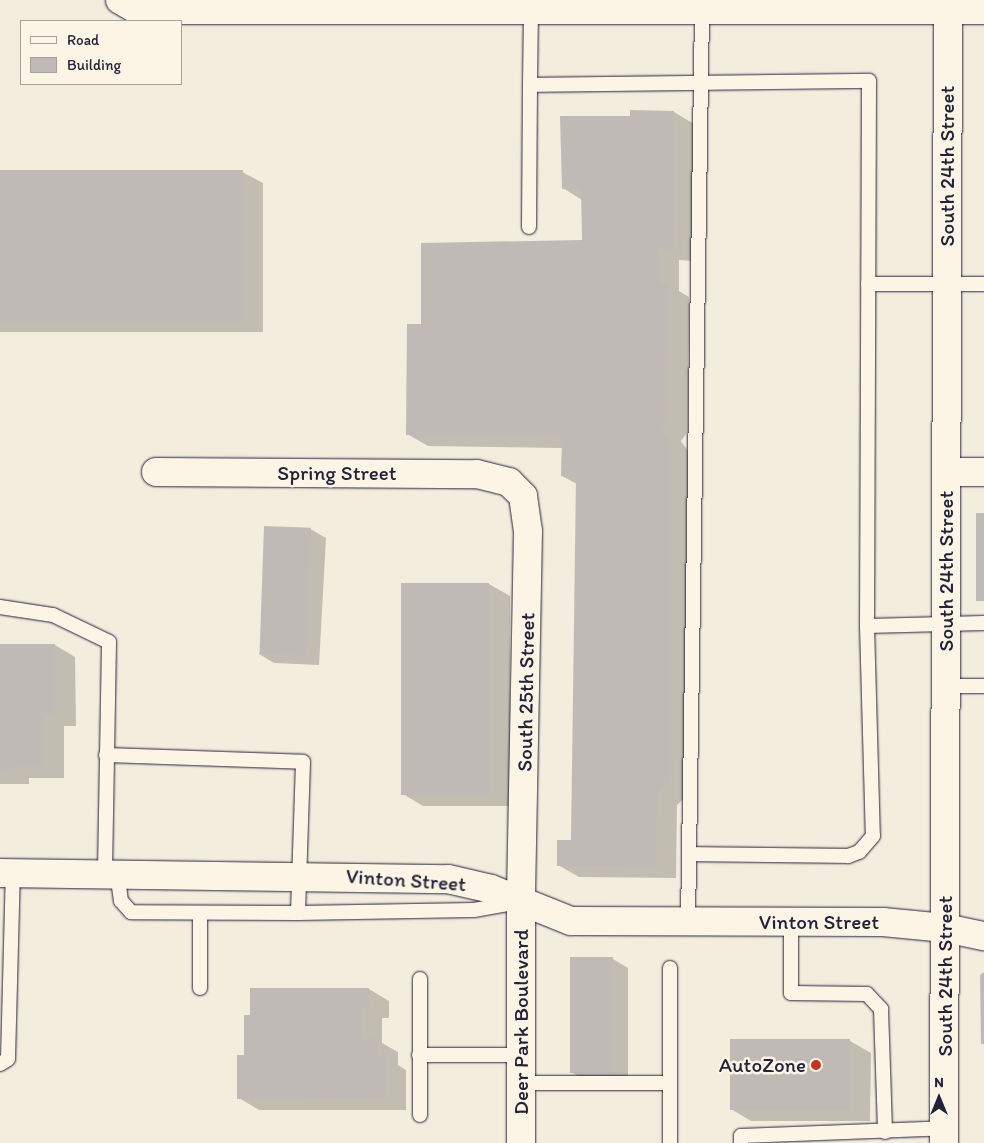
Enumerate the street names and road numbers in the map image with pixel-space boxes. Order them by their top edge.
street label: South 24th Street [934,86,960,246]
street label: Spring Street [277,460,397,486]
street label: South 24th Street [933,491,959,651]
street label: South 25th Street [512,613,540,771]
street label: Vinton Street [345,863,467,897]
street label: South 24th Street [932,896,958,1056]
street label: Vinton Street [759,909,879,935]
street label: Deer Park Boulevard [508,929,534,1115]

